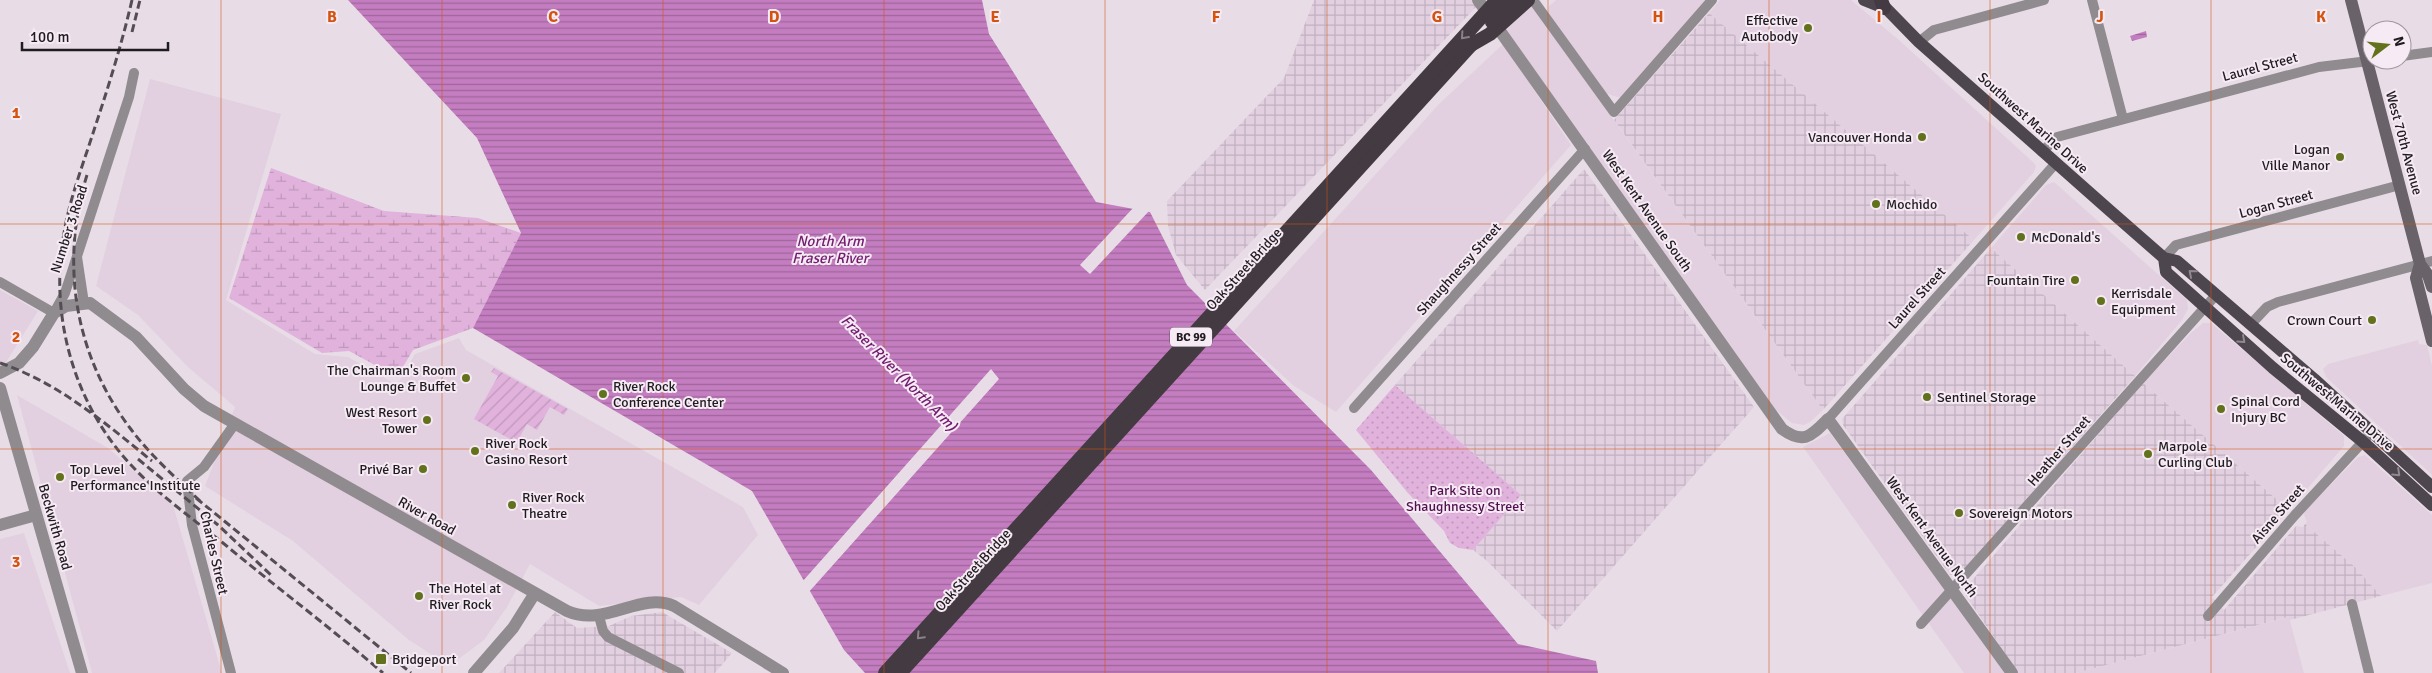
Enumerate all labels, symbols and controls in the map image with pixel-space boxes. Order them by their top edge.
text: B [327,7,337,27]
text: C [548,7,558,27]
text: D [769,7,780,27]
text: E [990,7,1000,27]
text: F [1212,7,1221,27]
text: G [1432,7,1442,27]
text: H [1653,7,1663,27]
text: I [1876,7,1882,27]
text: J [2096,7,2104,27]
text: K [2316,7,2326,27]
place label: Effective Autobody [1741,12,1798,45]
scale bar [22,20,169,52]
north arrow [2362,20,2412,70]
marker: Effective Autobody [1802,22,1814,34]
text: 100 m [30,28,70,46]
one-way arrow [1461,30,1470,39]
text: N [2390,35,2409,49]
street label: Laurel Street [2220,49,2300,85]
street label: Southwest Marine Drive [1974,69,2092,177]
street label: West 70th Avenue [2382,89,2426,197]
text: 1 [12,103,21,123]
place label: Vancouver Honda [1808,129,1912,146]
marker: Vancouver Honda [1916,131,1928,143]
place label: Logan Ville Manor [2262,141,2331,174]
street label: West Kent Avenue South [1598,147,1696,275]
marker: Logan Ville Manor [2334,151,2346,163]
street label: Number 3 Road [47,183,91,275]
street label: Logan Street [2237,186,2315,222]
place label: Mochido [1886,196,1937,213]
marker: Mochido [1870,198,1882,210]
street label: Shaughnessy Street [1413,219,1505,319]
street label: Oak Street Bridge [1203,224,1285,314]
place label: McDonald's [2031,229,2100,246]
marker: McDonald's [2015,231,2027,243]
water label: North Arm Fraser River [792,232,870,267]
street label: Laurel Street [1885,263,1949,332]
one-way arrow [2188,270,2197,279]
place label: Fountain Tire [1986,272,2065,289]
marker: Fountain Tire [2069,274,2081,286]
place label: Kerrisdale Equipment [2111,285,2176,318]
marker: Kerrisdale Equipment [2095,295,2107,307]
water label: Fraser River (North Arm) [837,311,961,435]
place label: Crown Court [2287,312,2362,329]
marker: Crown Court [2366,314,2378,326]
text: 2 [12,327,20,347]
road number: BC 99 [1170,328,1212,347]
one-way arrow [2236,334,2245,343]
street label: Southwest Marine Drive [2277,350,2397,454]
place label: The Chairman's Room Lounge & Buffet [327,362,456,395]
marker: The Chairman's Room Lounge & Buffet [460,372,472,384]
place label: River Rock Conference Center [613,378,725,411]
marker: River Rock Conference Center [597,388,609,400]
place label: Sentinel Storage [1937,389,2036,406]
marker: Sentinel Storage [1921,391,1933,403]
place label: Spinal Cord Injury BC [2231,393,2300,426]
marker: Spinal Cord Injury BC [2215,403,2227,415]
place label: West Resort Tower [346,404,418,437]
street label: Heather Street [2024,412,2094,490]
marker: West Resort Tower [421,414,433,426]
place label: River Rock Casino Resort [485,435,567,468]
place label: Marpole Curling Club [2158,438,2233,471]
marker: River Rock Casino Resort [469,445,481,457]
marker: Marpole Curling Club [2142,448,2154,460]
place label: Top Level Performance Institute [70,461,201,494]
place label: Privé Bar [359,461,414,478]
marker: Privé Bar [417,463,429,475]
one-way arrow [2392,467,2401,476]
marker: Top Level Performance Institute [54,471,66,483]
street label: West Kent Avenue North [1883,473,1981,601]
street label: Aisne Street [2248,481,2308,547]
street label: Beckwith Road [35,482,75,572]
park label: Park Site on Shaughnessy Street [1406,482,1524,515]
place label: River Rock Theatre [522,489,585,522]
street label: River Road [395,493,459,539]
marker: River Rock Theatre [506,499,518,511]
place label: Sovereign Motors [1969,505,2073,522]
marker: Sovereign Motors [1953,507,1965,519]
street label: Charles Street [196,510,232,596]
street label: Oak Street Bridge [932,525,1014,615]
text: 3 [12,552,20,572]
place label: The Hotel at River Rock [429,580,501,613]
marker: The Hotel at River Rock [413,590,425,602]
one-way arrow [917,630,926,639]
place label: Bridgeport [392,651,456,668]
marker: Bridgeport [374,652,388,666]

